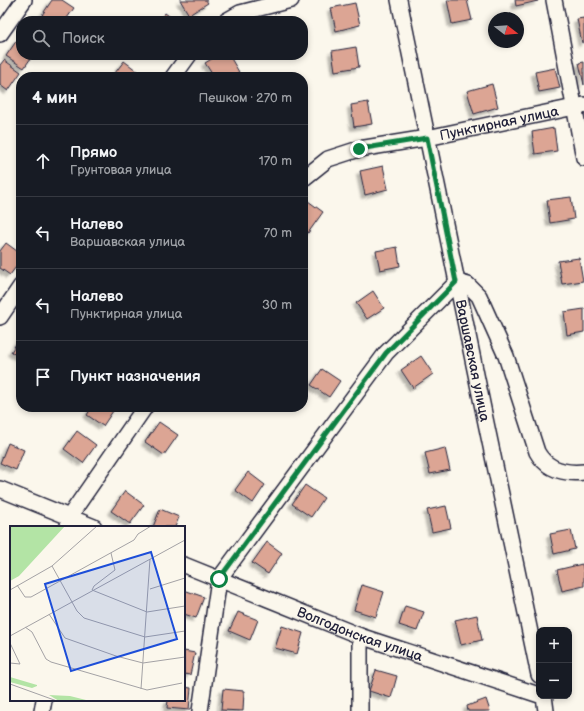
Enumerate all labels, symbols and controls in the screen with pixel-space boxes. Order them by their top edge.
north arrow [488,12,524,48]
search box [16,16,308,60]
icon: search [30,27,52,49]
text: Поиск [62,29,105,48]
text: 4 мин [32,88,77,108]
text: Пешком · 270 m [199,90,292,106]
street label: Пунктирная улица [438,102,561,144]
route end [350,140,368,158]
text: Прямо [70,143,117,162]
icon: ahead [32,150,54,172]
text: 170 m [259,153,292,169]
text: Грунтовая улица [70,162,172,178]
text: Налево [70,215,123,234]
icon: left [32,222,54,244]
text: 70 m [264,225,292,241]
text: Варшавская улица [70,234,185,250]
text: Налево [70,287,123,306]
icon: left [32,294,54,316]
text: 30 m [262,297,292,313]
street label: Варшавская улица [452,298,494,424]
text: Пунктирная улица [70,306,182,322]
icon: arrive [32,366,54,388]
text: Пункт назначения [70,367,201,386]
inset map [10,526,185,701]
route start [210,570,228,588]
street label: Волгодонская улица [294,603,425,665]
map controls [536,627,572,699]
button: + [536,627,572,663]
button: − [536,663,572,699]

